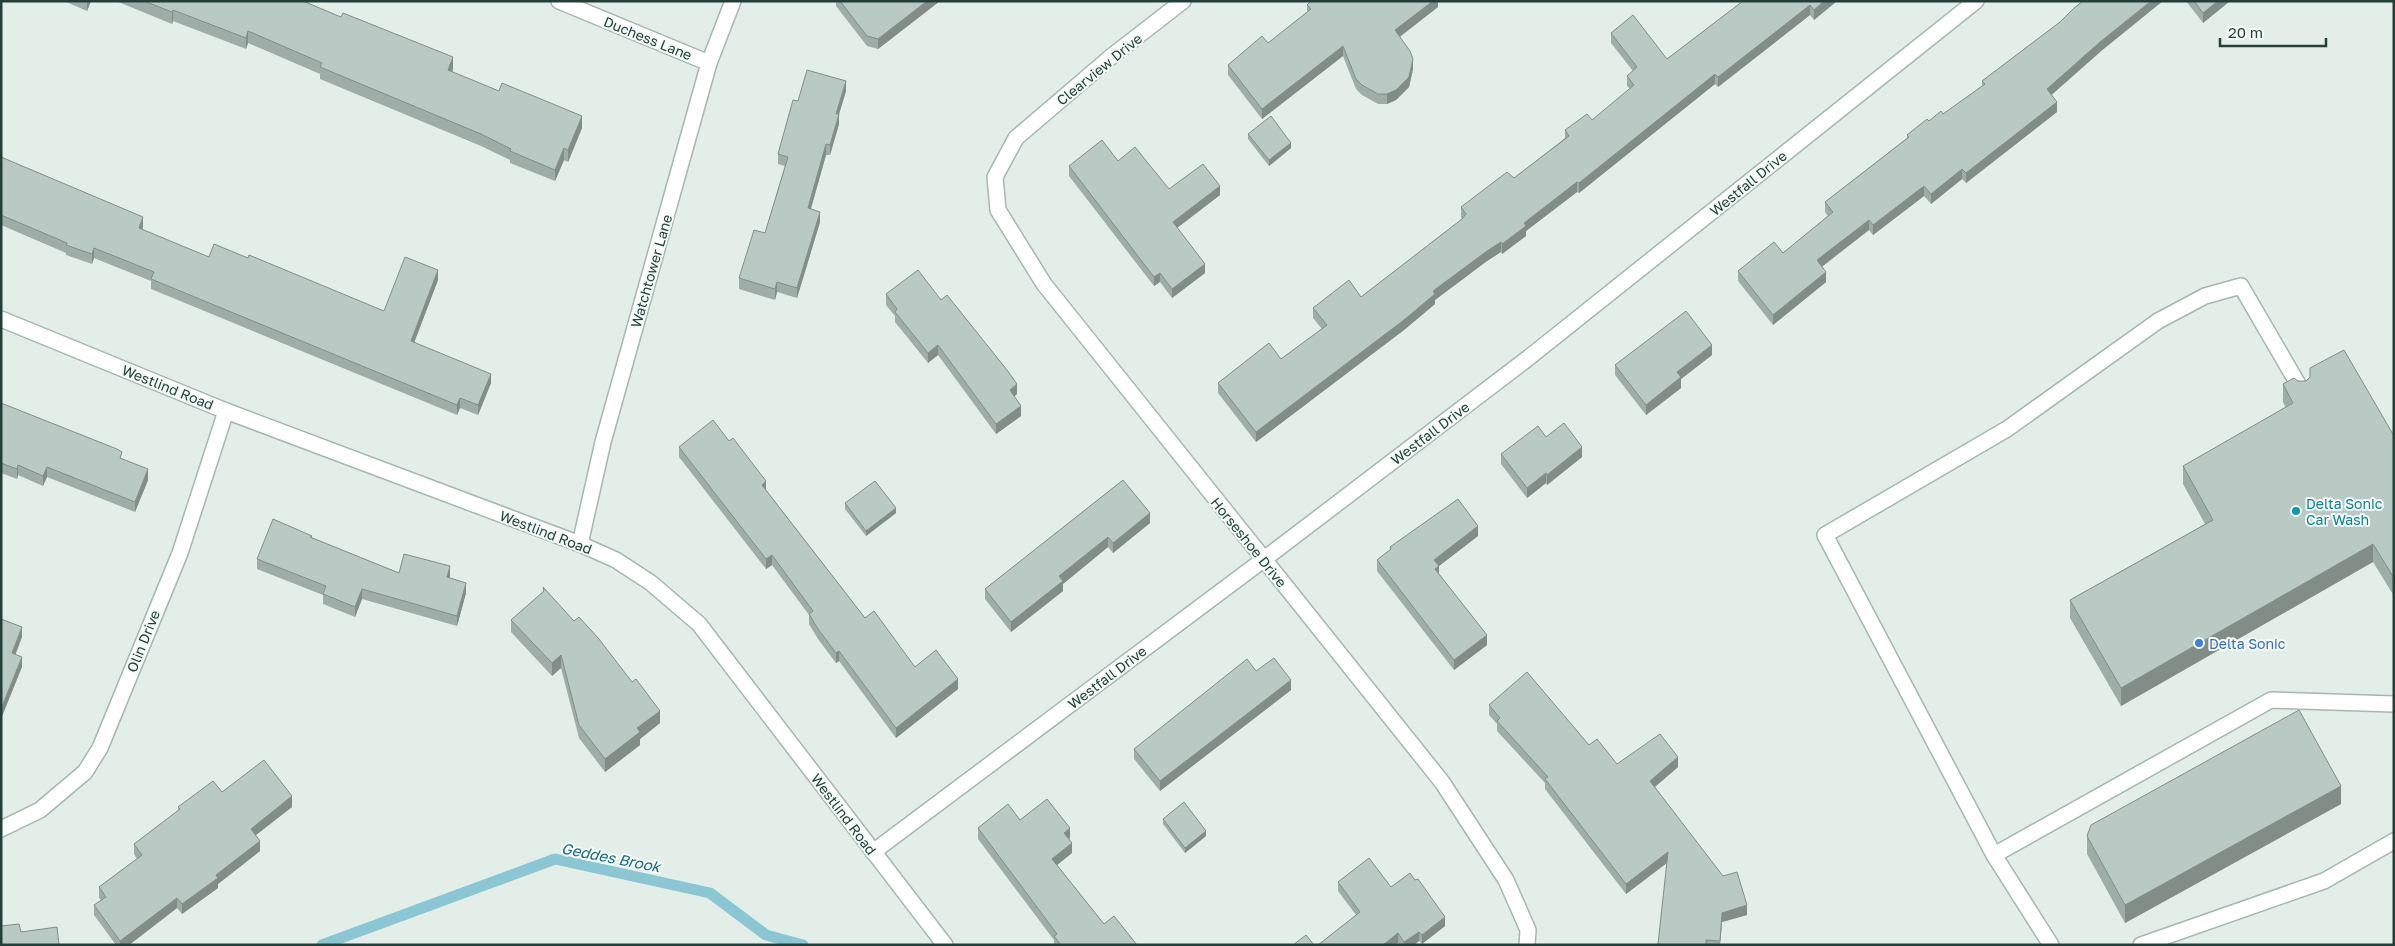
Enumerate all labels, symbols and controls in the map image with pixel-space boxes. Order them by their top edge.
street label: Duchess Lane [601,13,695,63]
scale bar [2220,15,2326,47]
text: 20 m [2228,23,2263,41]
street label: Clearview Drive [1053,29,1145,109]
street label: Westfall Drive [1706,147,1790,219]
street label: Watchtower Lane [627,212,675,330]
street label: Westlind Road [120,361,216,413]
street label: Westfall Drive [1387,398,1473,468]
street label: Horseshoe Drive [1208,494,1290,590]
place label: Delta Sonic Car Wash [2306,495,2383,528]
marker: Delta Sonic Car Wash [2290,505,2302,517]
street label: Westlind Road [498,507,594,557]
street label: Olin Drive [123,607,163,675]
place label: Delta Sonic [2209,635,2286,652]
marker: Delta Sonic [2193,637,2205,649]
street label: Westfall Drive [1064,642,1150,712]
street label: Westlind Road [808,770,880,858]
water label: Geddes Brook [560,839,663,876]

